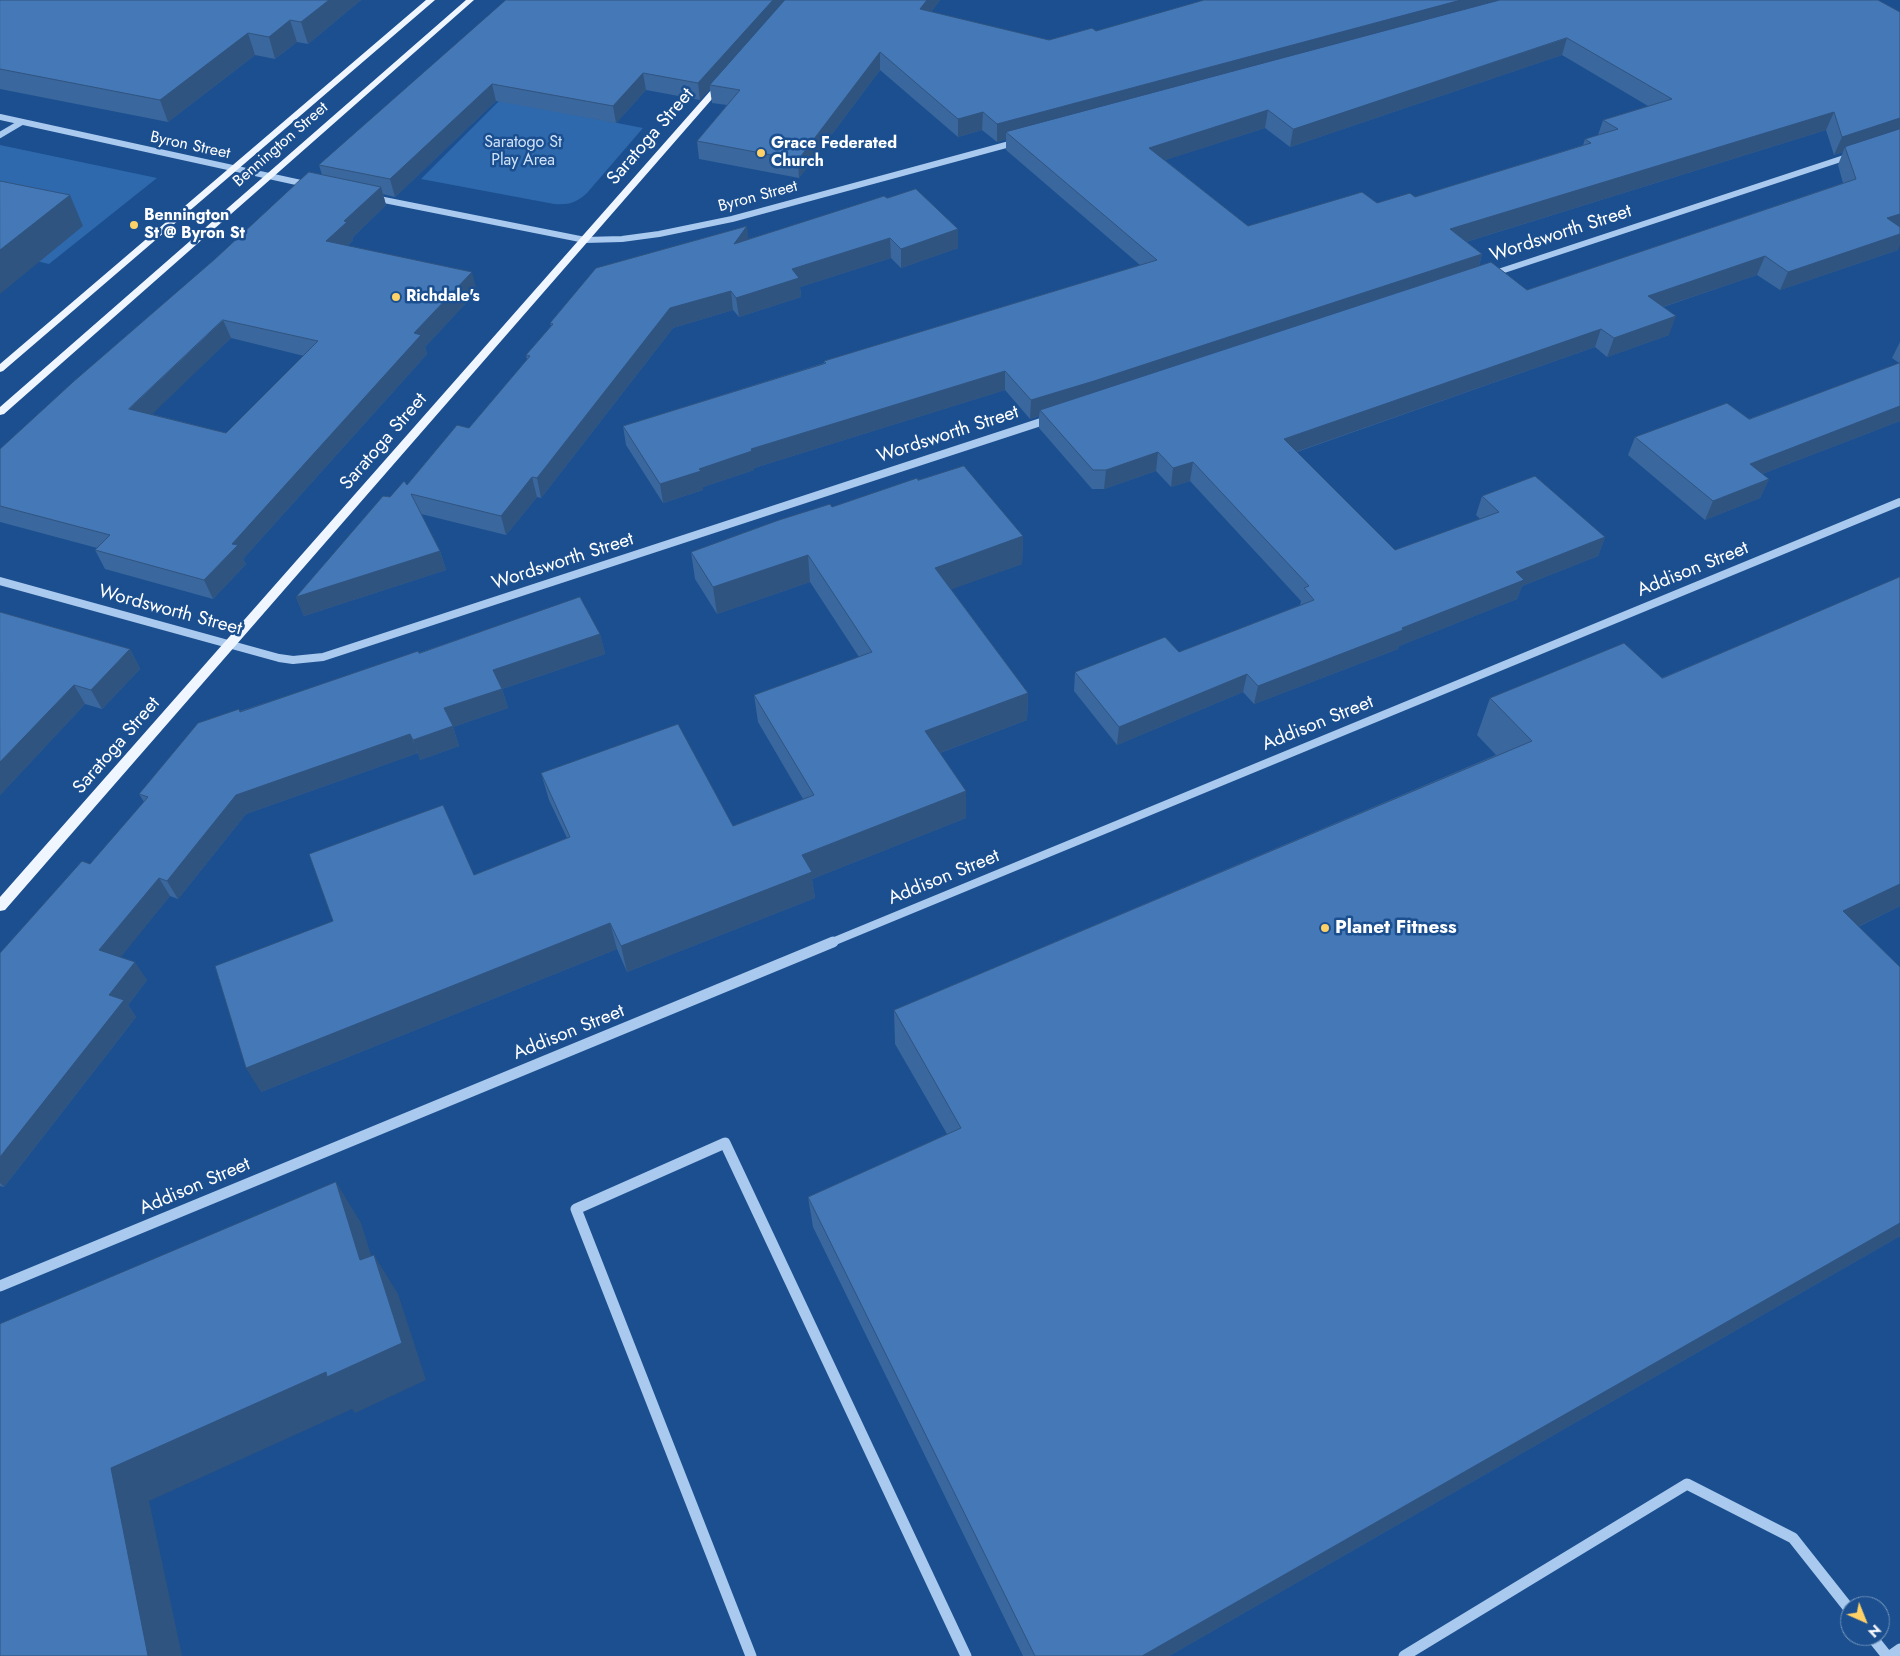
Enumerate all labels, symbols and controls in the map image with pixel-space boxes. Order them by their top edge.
street label: Saratoga Street [603,84,699,190]
street label: Bennington Street [230,99,332,191]
street label: Byron Street [148,128,232,164]
park label: Saratogo St Play Area [484,133,562,171]
place label: Grace Federated Church [771,134,897,172]
marker: Grace Federated Church [755,147,767,159]
street label: Byron Street [716,177,800,217]
street label: Wordsworth Street [1487,200,1635,268]
place label: Bennington St @ Byron St [144,206,245,244]
marker: Bennington St @ Byron St [128,219,140,231]
place label: Richdale's [406,287,480,307]
marker: Richdale's [390,291,402,303]
street label: Saratoga Street [336,389,432,495]
street label: Wordsworth Street [874,401,1022,469]
street label: Wordsworth Street [489,528,637,596]
street label: Addison Street [1634,537,1752,603]
street label: Wordsworth Street [96,581,244,641]
street label: Addison Street [1259,691,1377,757]
street label: Saratoga Street [69,693,165,799]
street label: Addison Street [885,845,1003,911]
place label: Planet Fitness [1335,917,1457,939]
marker: Planet Fitness [1319,922,1331,934]
street label: Addison Street [510,1000,628,1066]
street label: Addison Street [136,1153,254,1221]
north arrow [1840,1596,1890,1646]
text: N [1864,1620,1886,1642]

